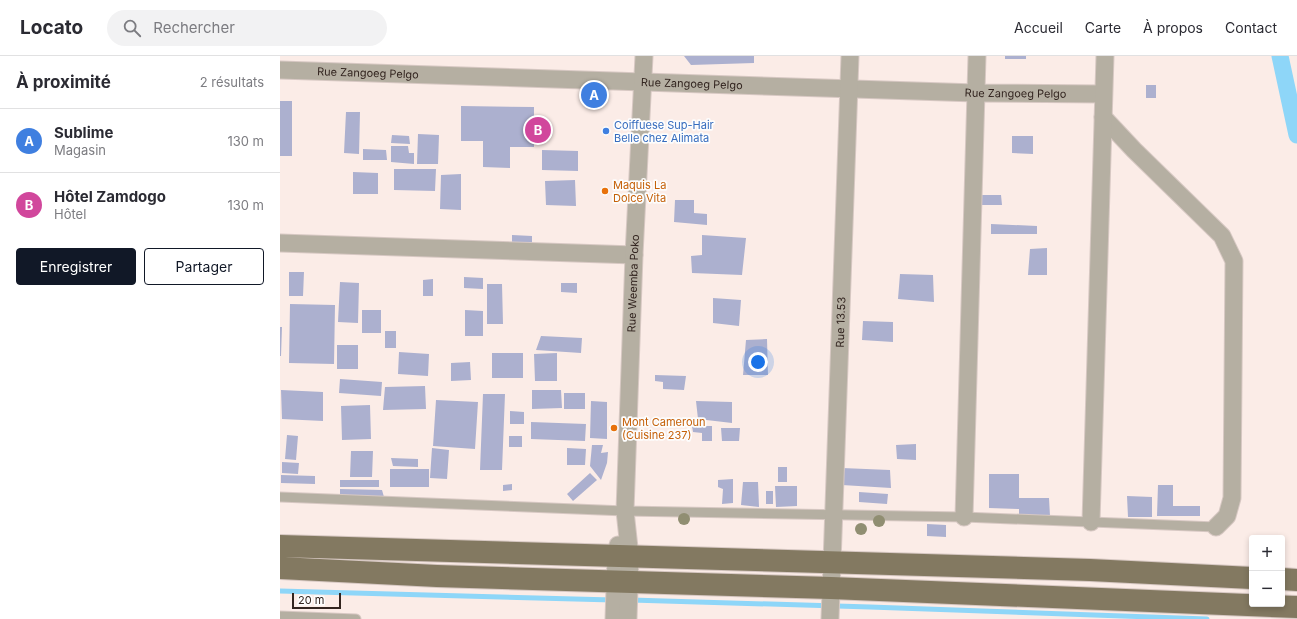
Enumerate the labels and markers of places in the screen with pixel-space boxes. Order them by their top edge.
pin: A [581,80,607,110]
pin: B [525,115,551,145]
place label: Coiffuese Sup-Hair Belle chez Alimata [614,118,714,145]
marker: Coiffuese Sup-Hair Belle chez Alimata [601,126,611,136]
place label: Maquis La Dolce Vita [613,178,666,205]
marker: Maquis La Dolce Vita [600,186,610,196]
place label: Mont Cameroun (Cuisine 237) [622,415,706,442]
marker: Mont Cameroun (Cuisine 237) [609,423,619,433]

